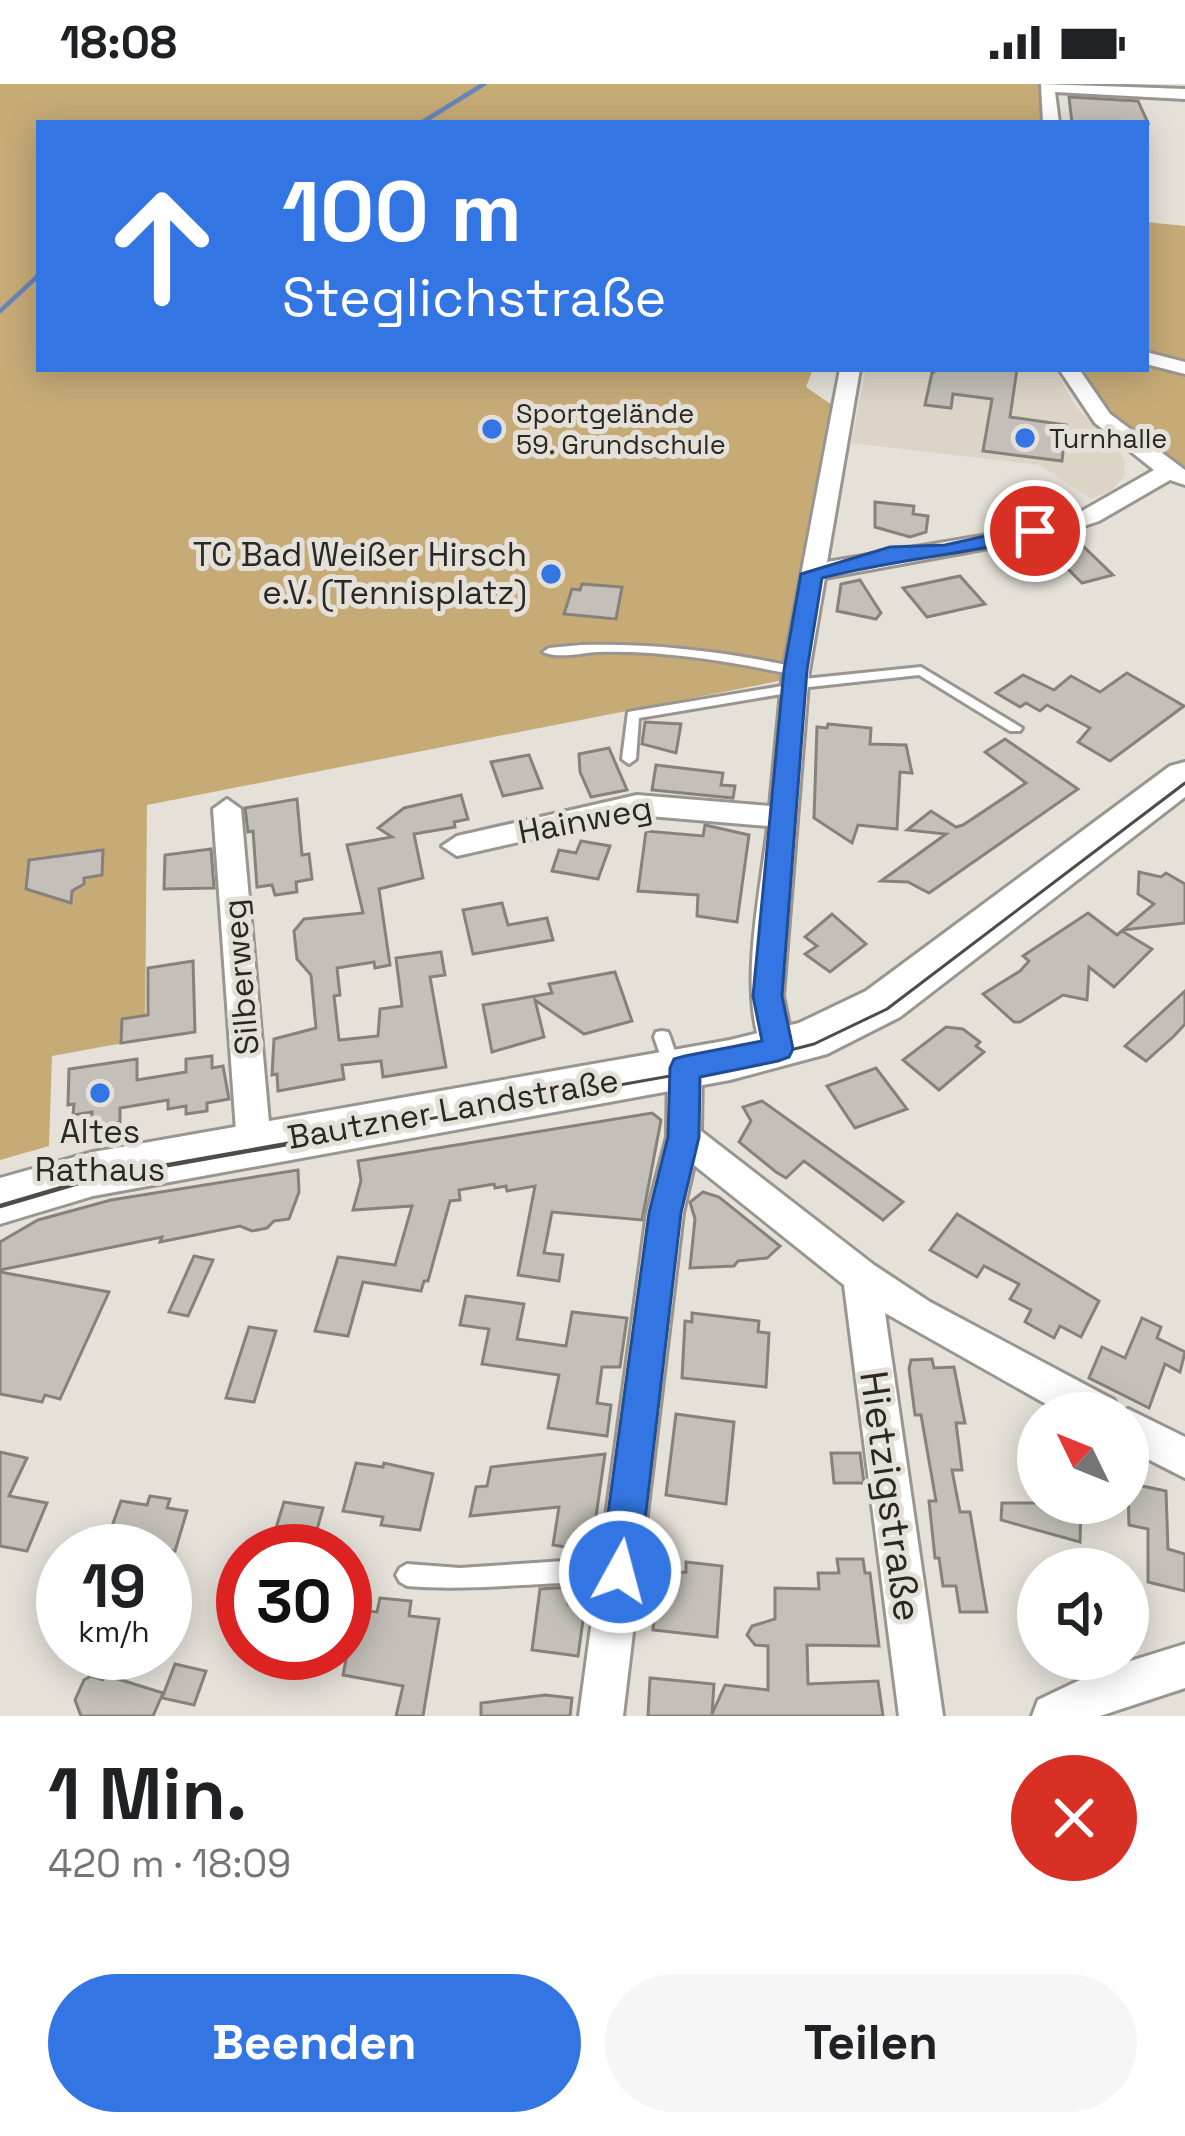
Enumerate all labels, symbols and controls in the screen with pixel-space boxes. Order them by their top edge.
text: 18:08 [60,14,177,71]
text: 100 m [282,158,522,266]
icon: ahead [84,168,240,324]
text: Steglichstraße [282,263,667,332]
place label: Sportgelände 59. Grundschule [516,396,726,462]
marker: Sportgelände 59. Grundschule [479,416,505,442]
place label: Turnhalle [1049,421,1167,456]
marker: Turnhalle [1012,425,1038,451]
pin [984,480,1086,582]
icon: arrive [1002,498,1068,564]
place label: TC Bad Weißer Hirsch e.V. (Tennisplatz) [193,534,527,614]
marker: TC Bad Weißer Hirsch e.V. (Tennisplatz) [538,561,564,587]
street label: Hainweg [514,786,656,854]
street label: Silberweg [213,897,269,1057]
street label: Bautzner Landstraße [284,1059,622,1159]
marker: Altes Rathaus [87,1080,113,1106]
place label: Altes Rathaus [35,1111,165,1191]
street label: Hietzigstraße [849,1368,933,1624]
north arrow [1017,1392,1149,1524]
map controls [1017,1392,1149,1680]
position arrow [557,1509,683,1635]
speed limit sign: 30 [216,1524,372,1680]
text: 19 [82,1548,146,1625]
button: sound [1017,1548,1149,1680]
text: km/h [78,1612,150,1651]
text: 1 Min. [48,1748,247,1840]
button: close [1011,1755,1137,1881]
text: 420 m · 18:09 [48,1839,291,1888]
button: Beenden [48,1974,581,2112]
button: Teilen [605,1974,1137,2112]

